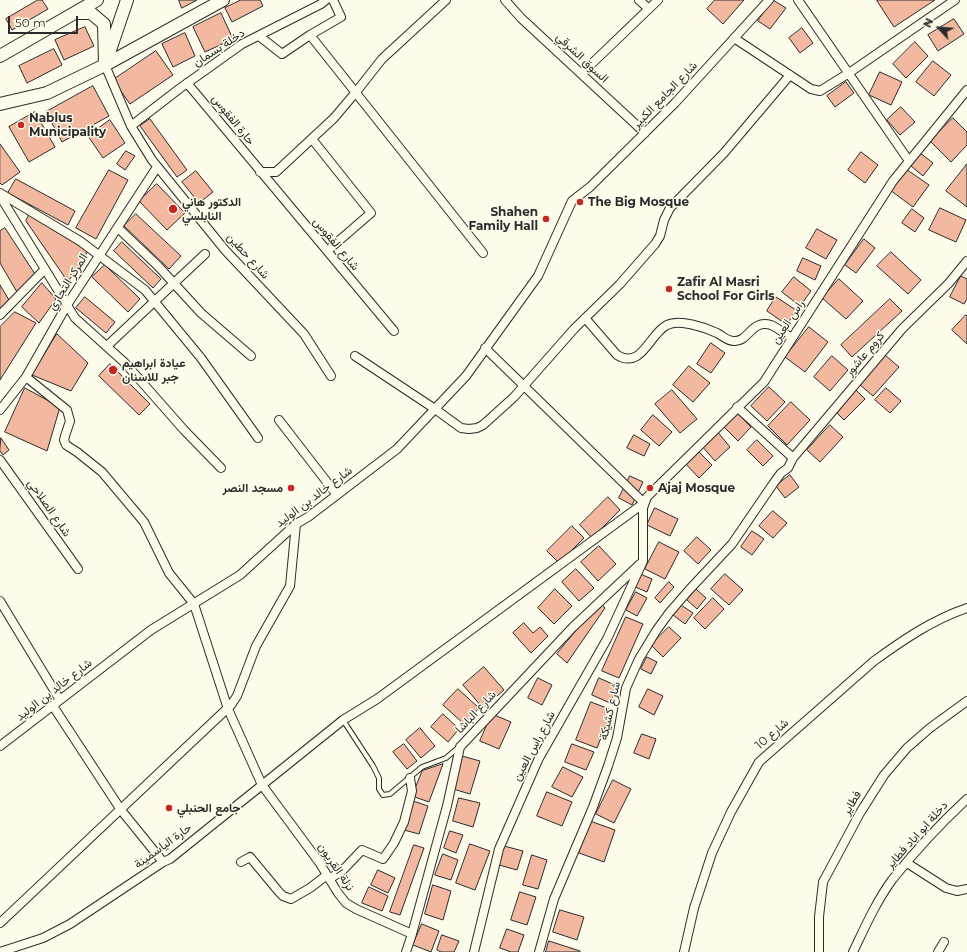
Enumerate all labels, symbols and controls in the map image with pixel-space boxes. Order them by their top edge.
scale bar [10,8,80,34]
north arrow [919,8,959,48]
text: 50 m [15,15,46,30]
text: N [920,16,936,30]
street label: دخلة بسمان [190,26,248,70]
street label: السوق الشرقي [553,30,611,86]
street label: شارع الجامع الكبير [629,59,701,131]
street label: حارة الفقوس [208,92,258,148]
place label: Nablus Municipality [29,111,106,139]
marker: Nablus Municipality [16,120,26,130]
place label: الدكتور هاني النابلسي [182,195,241,223]
place label: The Big Mosque [588,195,689,209]
marker: The Big Mosque [575,197,585,207]
marker: الدكتور هاني النابلسي [167,203,179,215]
place label: Shahen Family Hall [468,205,538,233]
street label: شارع الفقوس [310,214,362,274]
marker: Shahen Family Hall [541,214,551,224]
street label: شارع حطين [224,230,272,282]
street label: المركز التجاري [45,251,91,313]
place label: Zafir Al Masri School For Girls [677,275,775,303]
marker: Zafir Al Masri School For Girls [664,284,674,294]
street label: راس العين [768,297,808,347]
street label: كروم عاشور [842,329,888,379]
place label: عيادة ابراهيم جبر للاسنان [122,356,186,384]
marker: عيادة ابراهيم جبر للاسنان [107,364,119,376]
street label: شارع خالد بن الوليد [273,463,355,531]
street label: شارع الصلاحي [24,476,74,540]
place label: مسجد النصر [222,481,283,495]
place label: Ajaj Mosque [658,481,735,495]
marker: مسجد النصر [286,483,296,493]
marker: Ajaj Mosque [645,483,655,493]
street label: شارع خالد بن الوليد [13,656,95,724]
street label: شارع كشيكة [596,680,624,742]
street label: شارع الباشا [453,688,499,736]
street label: شارع راس العين [510,709,558,783]
street label: شارع 10 [752,716,792,752]
street label: فطاير [839,788,865,818]
street label: دخلة ابو اياد فطاير [883,798,951,872]
place label: جامع الحنبلي [177,801,241,815]
marker: جامع الحنبلي [164,803,174,813]
street label: حارة الياسمينة [131,820,195,872]
street label: نزلة القريون [315,840,357,894]

